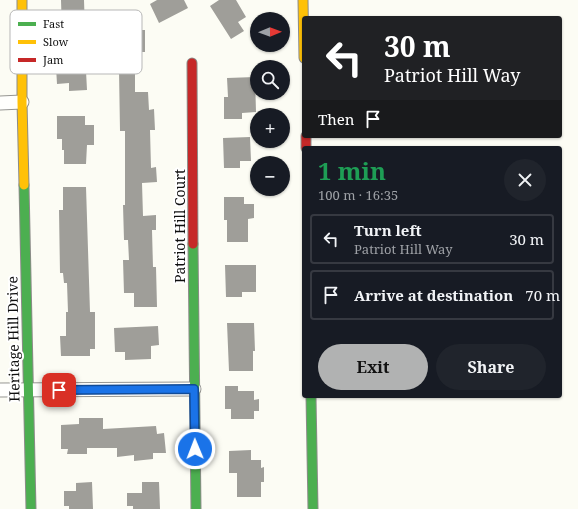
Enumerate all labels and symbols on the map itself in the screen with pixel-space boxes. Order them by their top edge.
legend [10,10,142,74]
north arrow [250,12,290,52]
text: Fast [43,16,64,31]
text: Slow [43,34,69,49]
text: Jam [42,52,64,67]
street label: Patriot Hill Court [170,169,189,283]
street label: Heritage Hill Drive [2,276,24,402]
pin [42,373,76,407]
position arrow [174,428,216,470]

